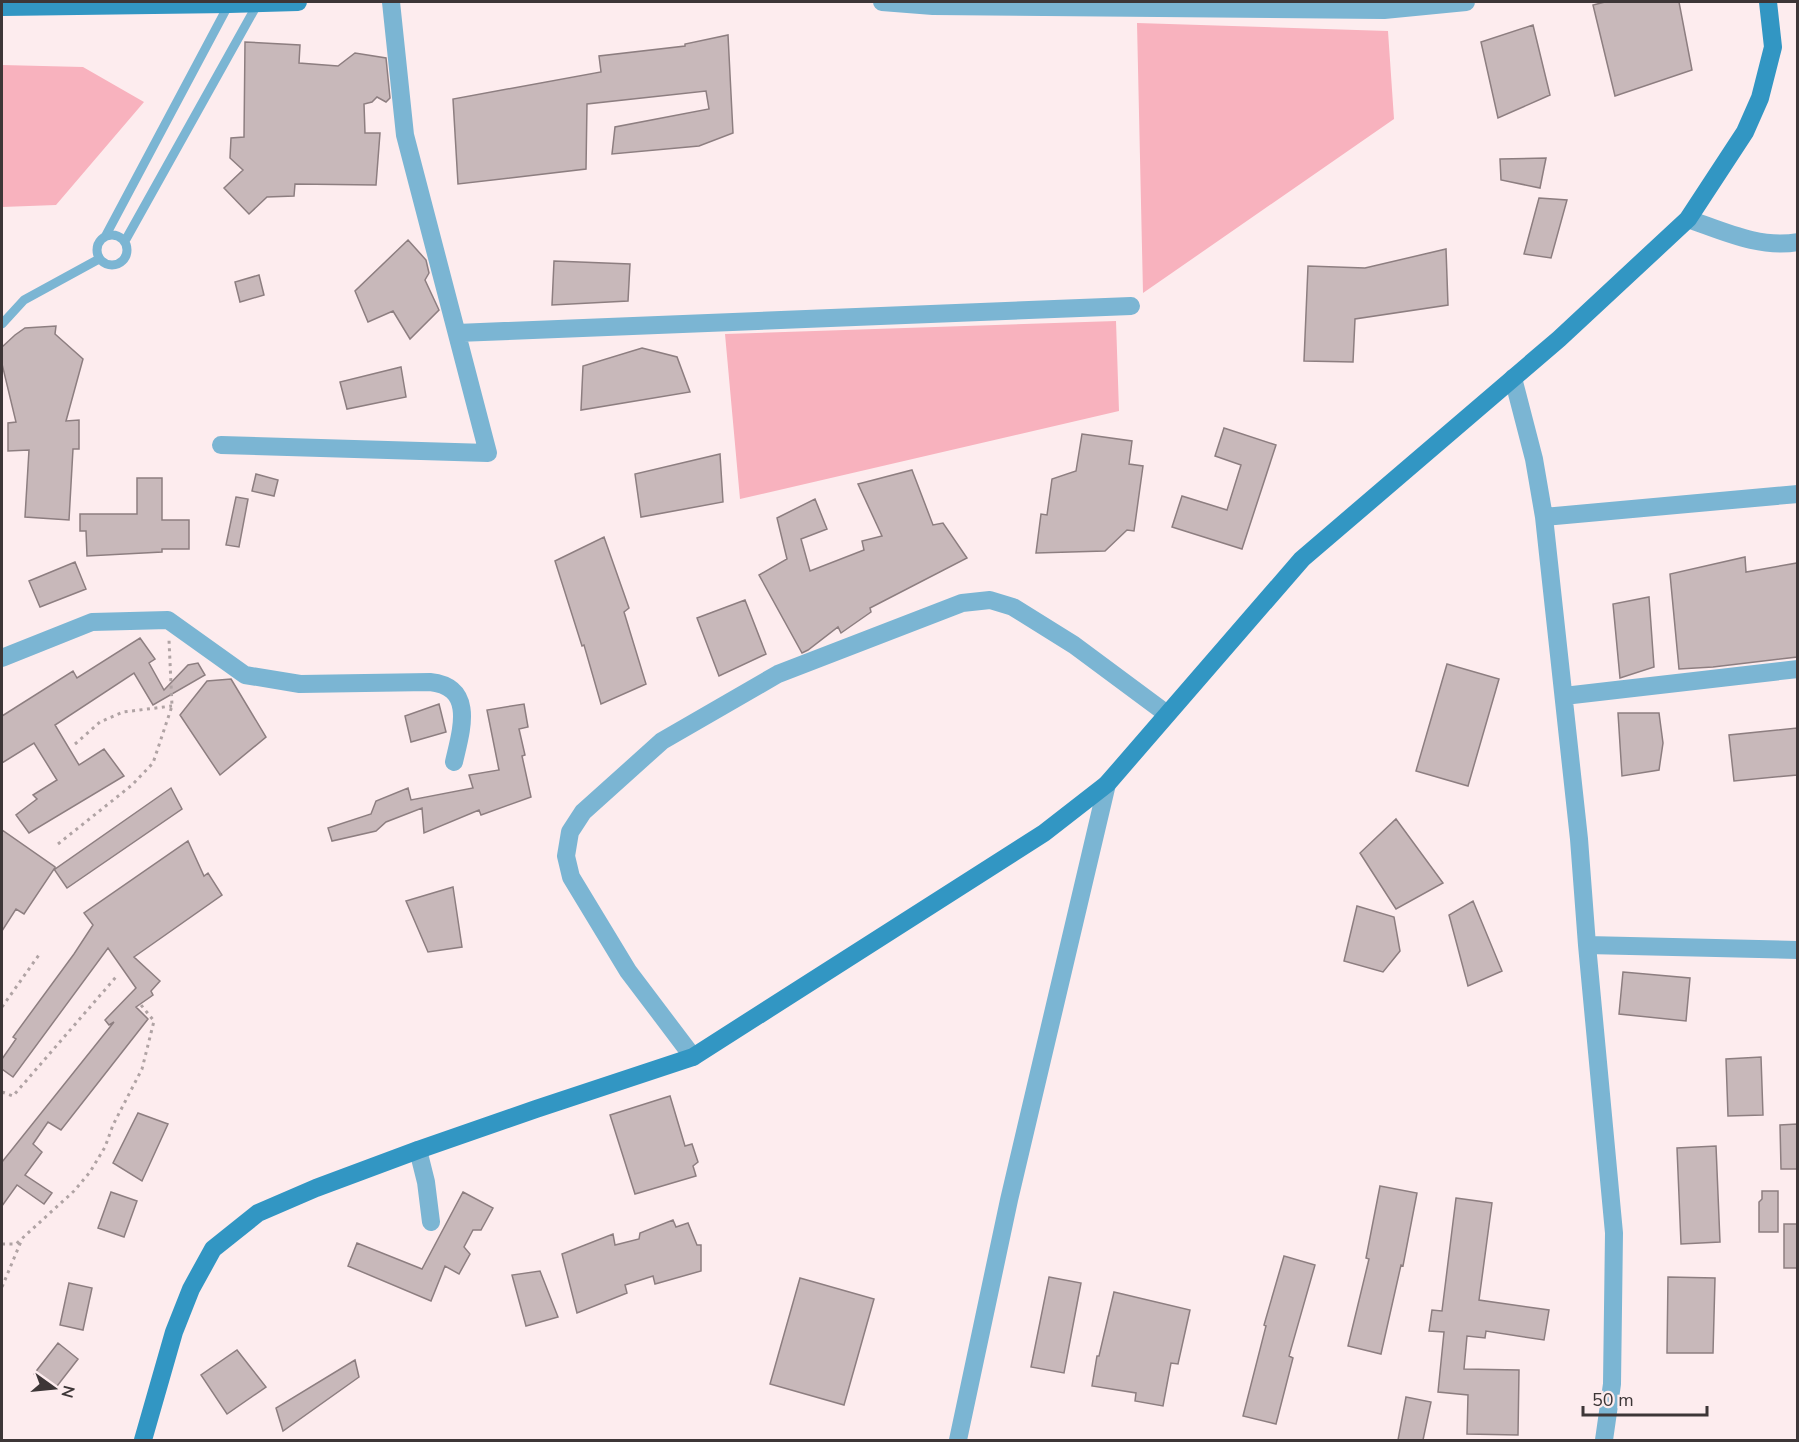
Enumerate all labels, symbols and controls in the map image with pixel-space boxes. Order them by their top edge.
north arrow [24,1358,84,1418]
scale bar [1583,1379,1708,1417]
text: N [55,1383,80,1400]
text: 50 m [1592,1388,1634,1412]

